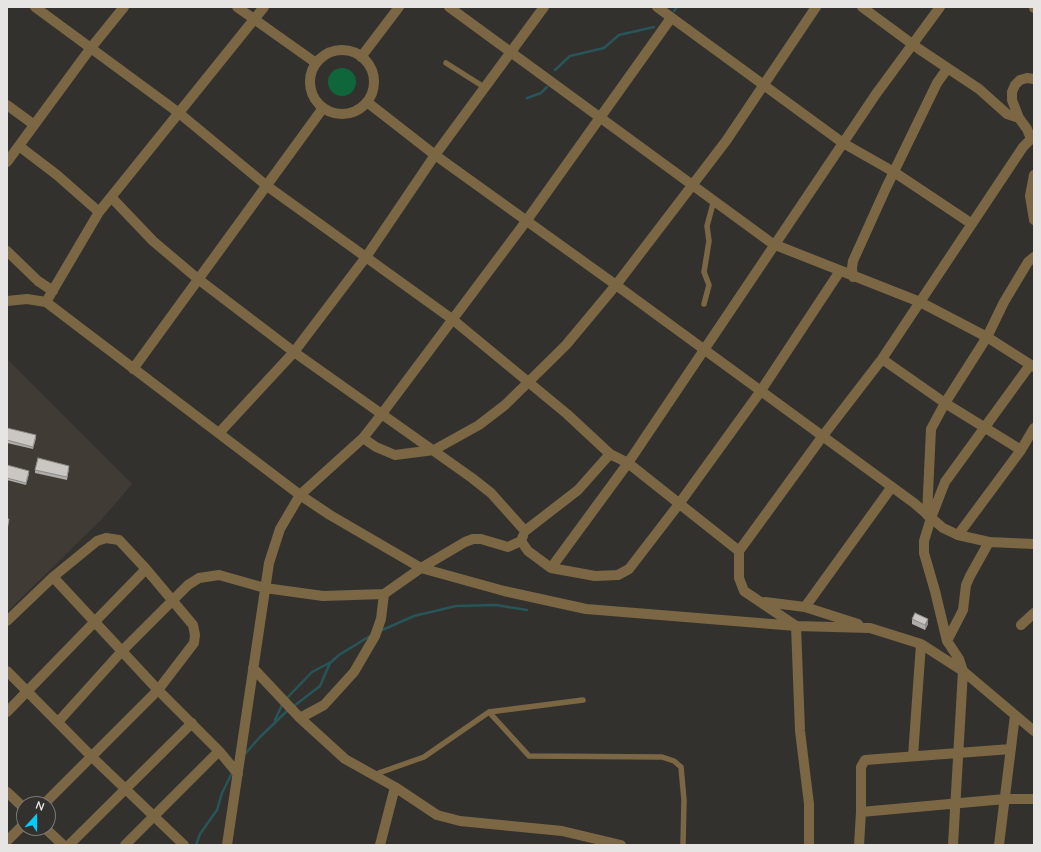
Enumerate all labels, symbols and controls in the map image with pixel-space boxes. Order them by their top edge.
north arrow [16,796,56,836]
text: N [34,798,46,814]

